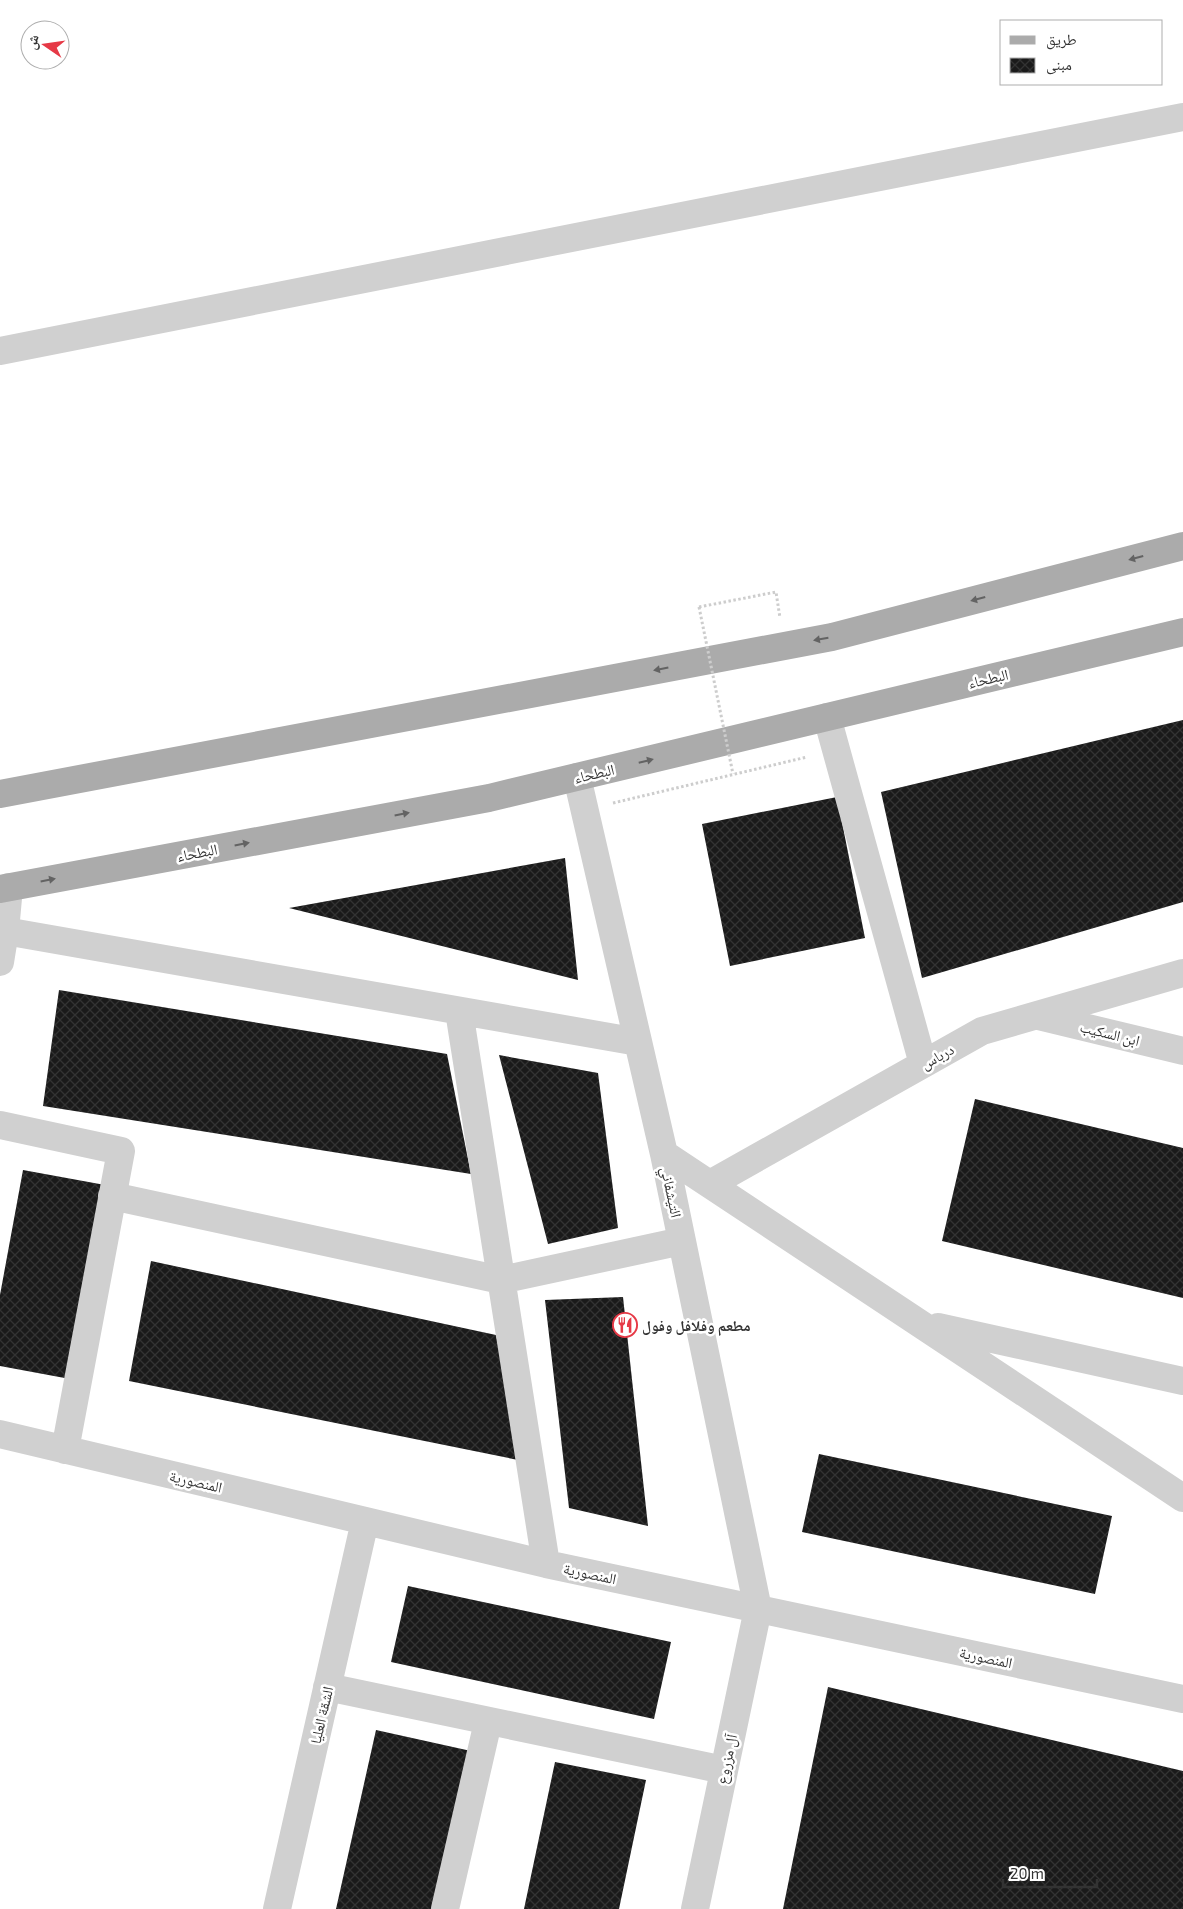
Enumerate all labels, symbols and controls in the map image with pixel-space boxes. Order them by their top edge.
north arrow [20,20,70,70]
legend [1000,20,1163,85]
text: طريق [1046,30,1077,50]
text: ش [22,33,43,51]
text: مبنى [1046,55,1072,75]
one-way arrow [1128,554,1143,562]
one-way arrow [971,595,986,603]
one-way arrow [813,635,829,643]
one-way arrow [653,665,669,673]
street label: البطحاء [966,665,1010,692]
one-way arrow [638,756,653,764]
street label: البطحاء [572,760,616,787]
one-way arrow [394,810,410,818]
street label: البطحاء [175,839,219,865]
one-way arrow [234,840,250,848]
one-way arrow [40,876,56,884]
street label: ابن السكيب [1078,1017,1142,1051]
street label: درباس [917,1040,958,1074]
street label: التيشفاني [654,1165,686,1220]
restaurant icon: مطعم وفلافل وفول [612,1312,638,1338]
place label: مطعم وفلافل وفول [642,1316,751,1336]
street label: المنصورية [168,1466,224,1497]
street label: المنصورية [562,1559,618,1588]
street label: المنصورية [958,1643,1014,1672]
street label: الشقة العليا [306,1684,337,1746]
street label: آل مزروع [712,1731,742,1786]
scale bar [1003,1856,1097,1888]
text: 20 m [1010,1864,1044,1882]

